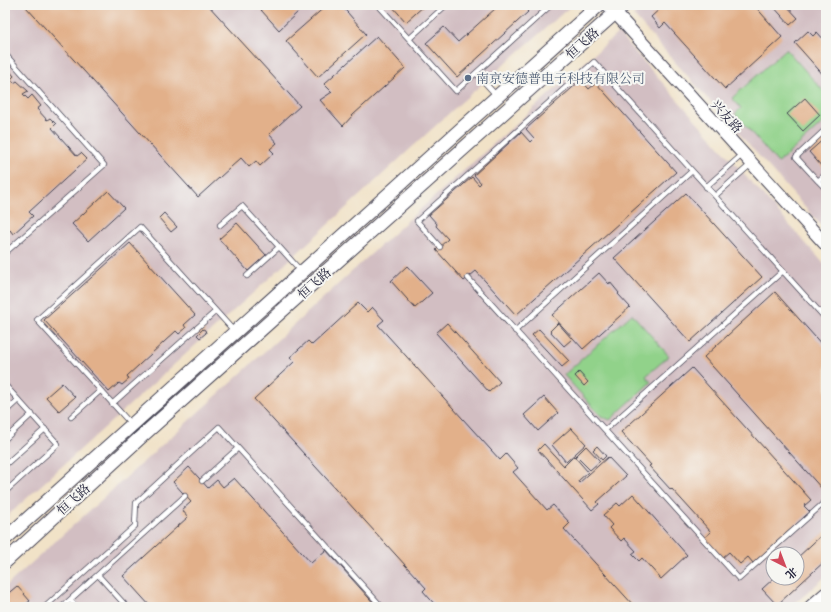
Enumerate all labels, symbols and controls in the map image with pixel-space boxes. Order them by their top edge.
street label: 恒飞路 [563,25,602,62]
place label: 南京安德普电子科技有限公司 [476,71,645,86]
marker: 南京安德普电子科技有限公司 [463,73,473,83]
street label: 兴友路 [708,97,745,136]
street label: 恒飞路 [295,265,334,302]
street label: 恒飞路 [54,481,93,518]
north arrow [765,546,805,586]
text: 北 [783,565,800,582]

